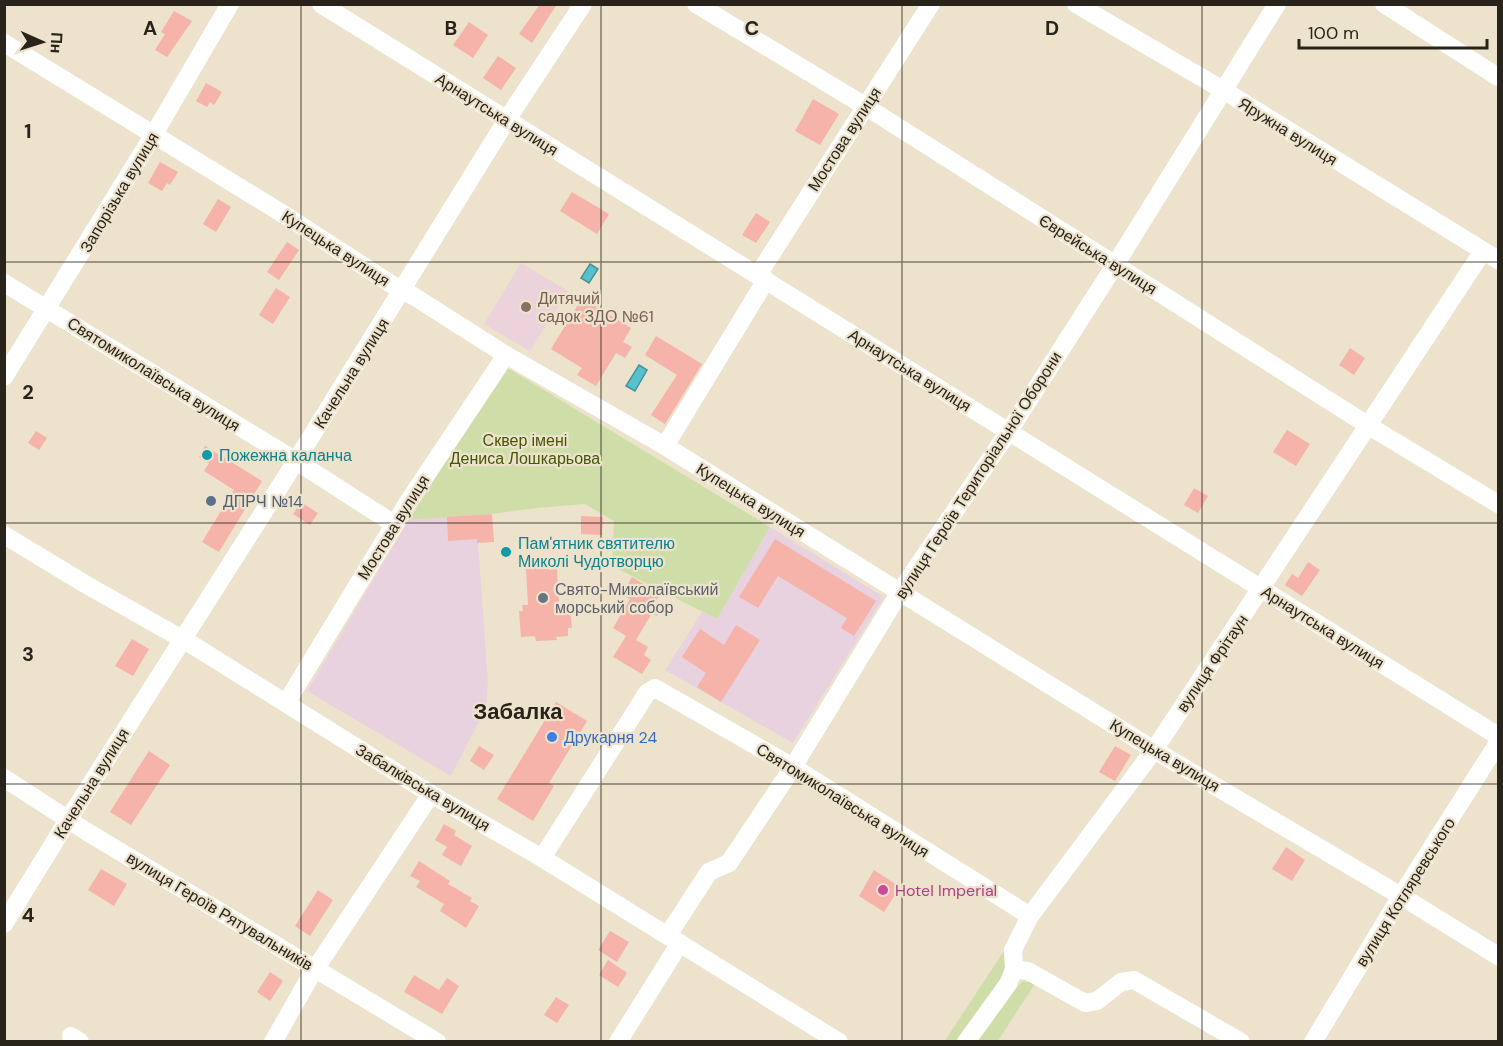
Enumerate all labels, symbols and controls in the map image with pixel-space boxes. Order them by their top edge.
north arrow [12,12,72,72]
scale bar [1299,12,1486,50]
text: A [143,15,157,41]
text: B [445,15,457,41]
text: C [745,15,759,41]
text: D [1045,15,1059,41]
text: 100 m [1308,21,1359,45]
text: Пн [45,32,68,54]
street label: Арнаутська вулиця [431,68,562,161]
street label: Мостова вулиця [803,83,886,195]
street label: Яружна вулиця [1234,93,1341,170]
text: 1 [24,118,32,144]
street label: Запорізька вулиця [75,128,164,256]
street label: Купецька вулиця [278,206,394,291]
street label: Єврейська вулиця [1035,210,1161,299]
place label: Дитячий садок ЗДО №61 [538,288,654,327]
marker: Дитячий садок ЗДО №61 [519,300,533,314]
street label: Святомиколаївська вулиця [63,313,244,436]
street label: Качельна вулиця [309,314,394,432]
street label: Арнаутська вулиця [844,324,975,417]
street label: вулиця Героїв Територіальної Оборони [890,348,1066,603]
text: 2 [22,379,34,405]
park label: Сквер імені Дениса Лошкарьова [450,430,600,469]
place label: Пожежна каланча [219,445,352,466]
marker: Пожежна каланча [200,448,214,462]
street label: Купецька вулиця [692,458,809,542]
street label: Мостова вулиця [353,471,434,584]
place label: ДПРЧ №14 [223,491,303,512]
marker: ДПРЧ №14 [204,494,218,508]
place label: Пам'ятник святителю Миколі Чудотворцю [518,533,675,572]
marker: Пам'ятник святителю Миколі Чудотворцю [499,545,513,559]
place label: Свято-Миколаївський морський собор [555,579,718,618]
street label: Арнаутська вулиця [1257,581,1388,674]
marker: Свято-Миколаївський морський собор [536,591,550,605]
street label: вулиця Фрітаун [1172,610,1253,716]
text: 3 [22,641,34,667]
district label: Забалка [473,697,563,726]
street label: Купецька вулиця [1106,714,1224,797]
street label: Качельна вулиця [49,724,134,842]
place label: Друкарня 24 [564,727,657,748]
marker: Друкарня 24 [545,730,559,744]
street label: Забалківська вулиця [352,739,494,836]
street label: Святомиколаївська вулиця [752,739,933,862]
street label: вулиця Котляревського [1351,814,1460,971]
street label: вулиця Героїв Рятувальників [123,847,317,975]
place label: Hotel Imperial [895,880,997,901]
marker: Hotel Imperial [876,883,890,897]
text: 4 [22,902,35,928]

